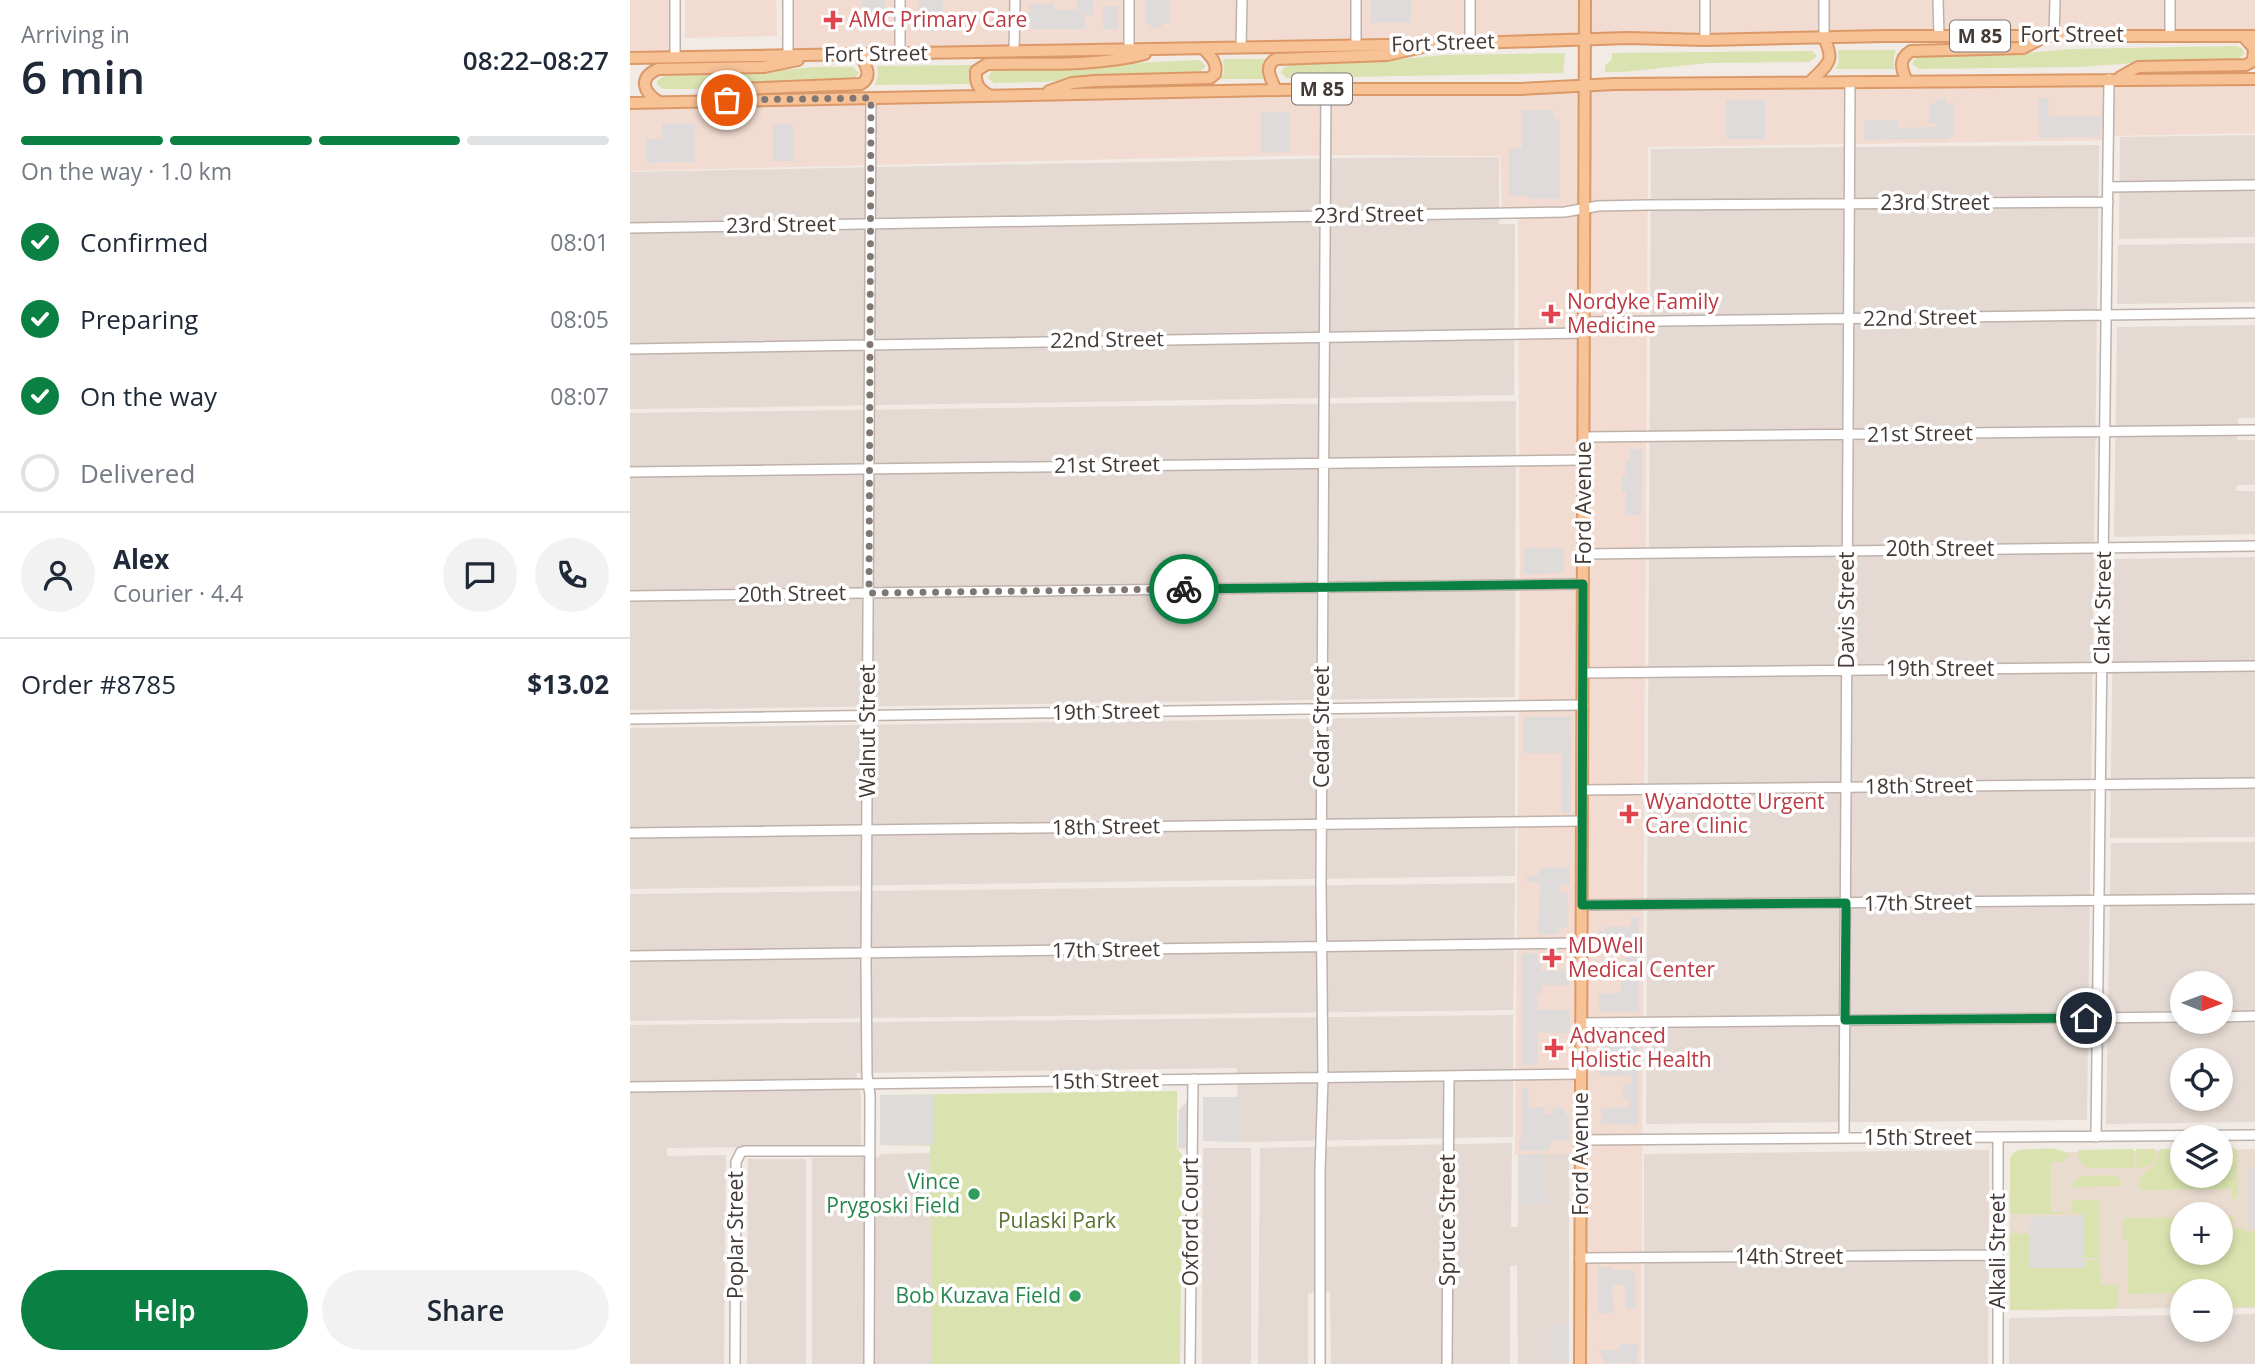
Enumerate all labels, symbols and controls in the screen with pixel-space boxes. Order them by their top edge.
place label: AMC Primary Care [849,5,1027,33]
marker: AMC Primary Care [823,10,843,30]
text: Arriving in [21,18,130,50]
road number: M 85 [1950,20,2010,52]
street label: Fort Street [2020,20,2124,48]
street label: Fort Street [1391,26,1495,58]
street label: Fort Street [824,38,928,68]
text: 08:22–08:27 [463,42,609,78]
text: 6 min [21,45,145,107]
pin [697,70,757,130]
road number: M 85 [1292,74,1352,104]
icon: bag [708,81,746,119]
text: On the way · 1.0 km [21,155,232,187]
street label: 23rd Street [1880,188,1990,216]
street label: 23rd Street [1314,199,1424,229]
street label: 23rd Street [726,209,836,239]
icon: check [21,223,59,261]
text: Confirmed [80,224,208,260]
text: 08:01 [550,226,609,258]
place label: Nordyke Family Medicine [1567,287,1719,339]
icon: check [21,300,59,338]
text: Preparing [80,301,198,337]
street label: 22nd Street [1863,302,1977,332]
text: 08:05 [550,303,609,335]
marker: Nordyke Family Medicine [1541,304,1561,324]
street label: 22nd Street [1050,324,1164,354]
icon: check [21,377,59,415]
text: On the way [80,378,217,414]
text: 08:07 [550,380,609,412]
street label: 21st Street [1867,418,1973,448]
street label: Ford Avenue [1569,441,1597,565]
street label: 21st Street [1054,449,1160,479]
text: Delivered [80,455,195,491]
street label: 20th Street [1886,534,1994,562]
button: person [21,538,95,612]
button: chat [443,538,517,612]
button: phone [535,538,609,612]
text: Alex [113,541,169,577]
street label: Clark Street [2087,551,2117,665]
street label: Davis Street [1832,552,1860,668]
courier [1149,554,1219,624]
icon: bike [1165,570,1203,608]
text: Courier · 4.4 [113,577,243,609]
street label: 20th Street [737,578,846,608]
street label: 19th Street [1886,654,1994,682]
street label: Walnut Street [853,664,881,798]
text: Order #8785 [21,666,176,702]
text: $13.02 [527,666,609,702]
street label: Cedar Street [1307,666,1335,788]
street label: 19th Street [1051,696,1160,726]
street label: 18th Street [1864,770,1973,800]
place label: Wyandotte Urgent Care Clinic [1645,787,1825,839]
marker: Wyandotte Urgent Care Clinic [1619,804,1639,824]
street label: 18th Street [1051,811,1160,841]
street label: 17th Street [1863,887,1972,917]
place label: MDWell Medical Center [1568,931,1715,983]
street label: 17th Street [1051,934,1160,964]
marker: MDWell Medical Center [1542,948,1562,968]
north arrow [2170,971,2233,1034]
map controls [2170,971,2233,1342]
pin [2056,988,2116,1048]
icon: home [2067,999,2105,1037]
place label: Advanced Holistic Health [1570,1021,1712,1073]
marker: Advanced Holistic Health [1544,1038,1564,1058]
button: locate [2170,1048,2233,1111]
street label: 15th Street [1050,1065,1159,1095]
street label: Ford Avenue [1566,1092,1594,1216]
street label: 15th Street [1864,1123,1972,1151]
button: layers [2170,1125,2233,1188]
street label: Spruce Street [1433,1154,1461,1286]
street label: Oxford Court [1176,1158,1204,1286]
place label: Vince Prygoski Field [826,1167,960,1219]
street label: Poplar Street [721,1171,749,1299]
marker: Vince Prygoski Field [966,1186,982,1202]
street label: Alkali Street [1983,1193,2011,1309]
button: + [2170,1202,2233,1265]
park label: Pulaski Park [998,1206,1116,1234]
street label: 14th Street [1735,1242,1843,1270]
button: Help [21,1270,308,1350]
button: Share [322,1270,609,1350]
button: − [2170,1279,2233,1342]
place label: Bob Kuzava Field [896,1281,1061,1309]
marker: Bob Kuzava Field [1067,1288,1083,1304]

